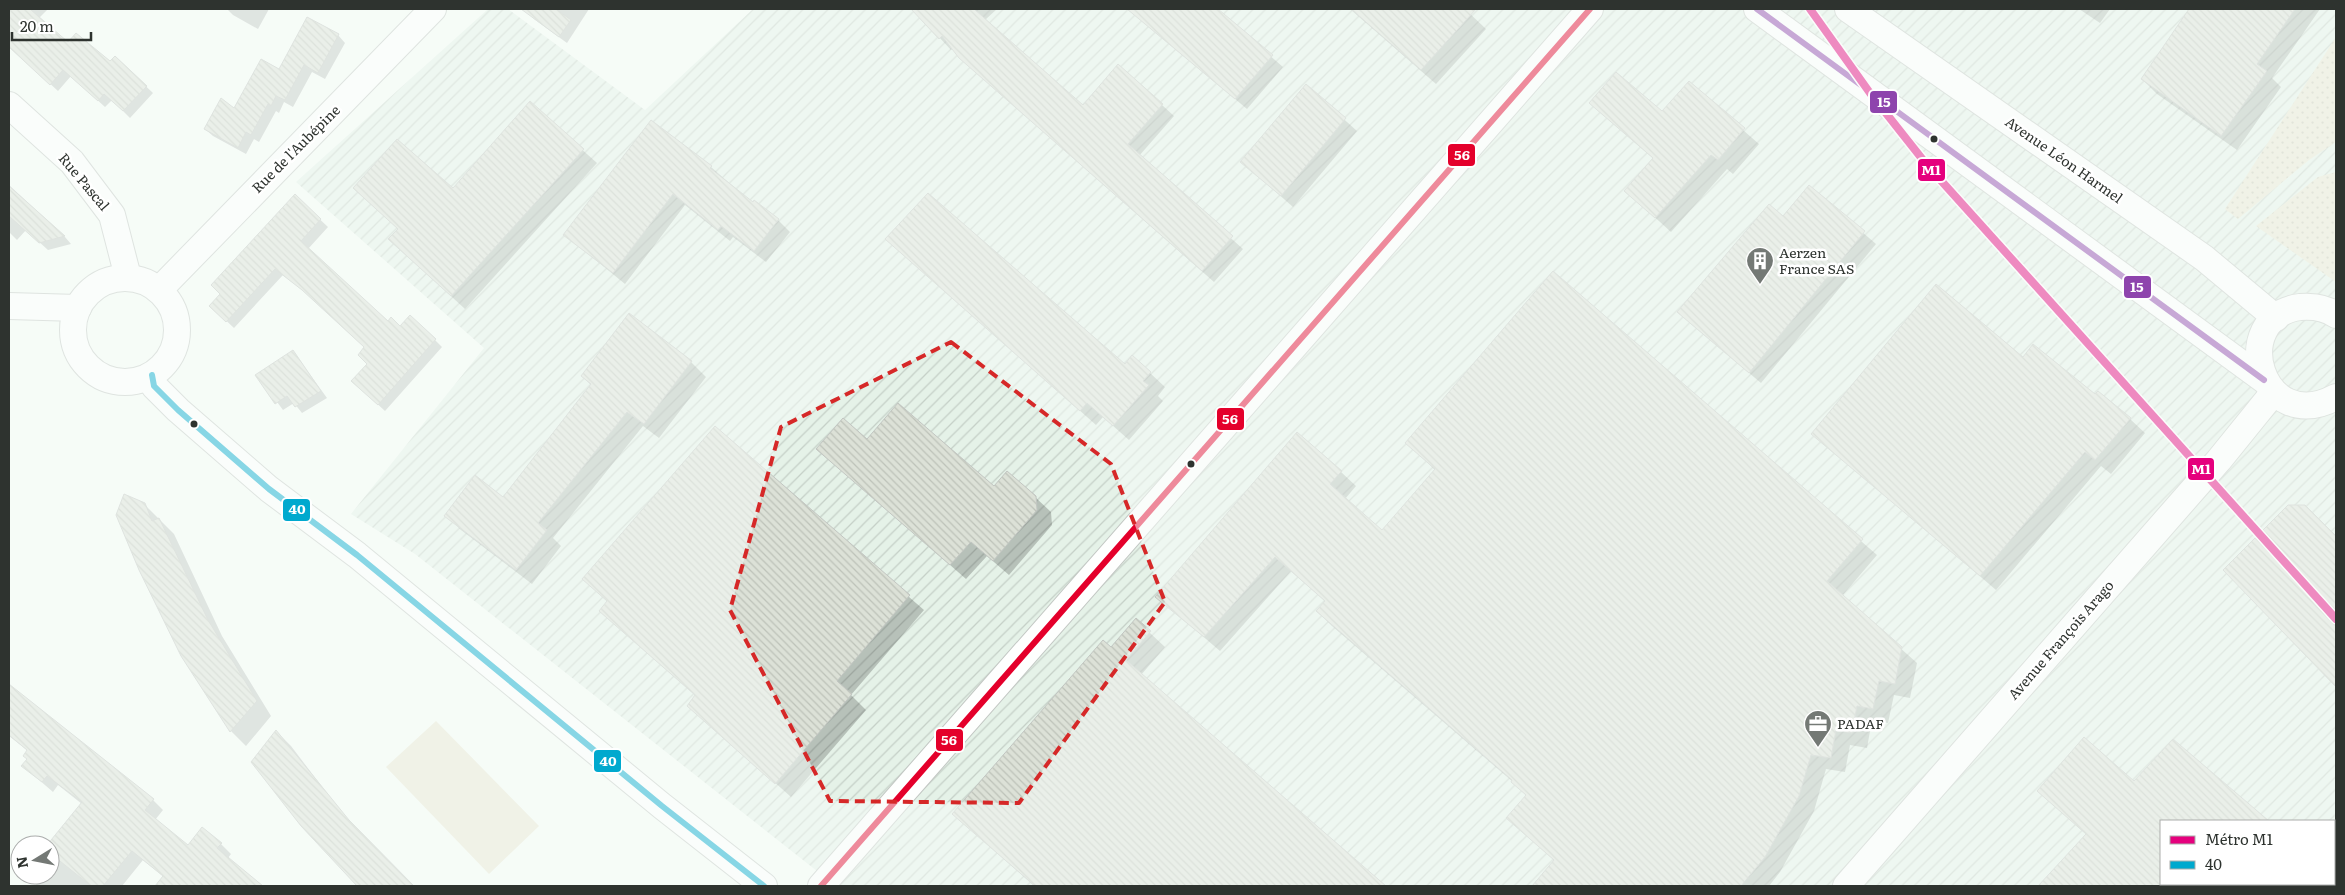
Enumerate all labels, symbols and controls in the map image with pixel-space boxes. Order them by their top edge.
scale bar [12,10,91,42]
text: 20 m [20,14,54,37]
line badge: 15 [1869,90,1898,114]
text: 15 [1877,91,1891,111]
street label: Rue de l'Aubépine [247,100,344,197]
street label: Avenue Léon Harmel [2002,111,2128,207]
unlabelled marker [1929,134,1939,144]
line badge: 56 [1447,143,1476,167]
text: 56 [1454,144,1470,164]
street label: Rue Pascal [55,148,115,215]
line badge: M1 [1917,158,1946,182]
text: M1 [1921,159,1941,179]
place label: Aerzen France SAS [1779,242,1854,278]
building icon: Aerzen France SAS [1745,246,1775,285]
line badge: 15 [2123,275,2152,299]
text: 15 [2130,276,2144,296]
line badge: 56 [1216,407,1245,431]
text: 56 [1222,408,1238,428]
unlabelled marker [189,419,199,429]
line badge: M1 [2187,457,2215,481]
text: M1 [2191,458,2211,478]
unlabelled marker [1186,459,1196,469]
line badge: 40 [282,498,311,522]
text: 40 [288,498,306,518]
street label: Avenue François Arago [2003,575,2118,703]
office icon: PADAF [1803,709,1833,748]
place label: PADAF [1837,713,1884,733]
line badge: 56 [935,728,964,752]
text: 56 [941,729,957,749]
line badge: 40 [593,749,622,773]
text: 40 [599,750,617,770]
legend [2160,820,2335,885]
text: Métro M1 [2205,827,2273,850]
north arrow [10,835,60,885]
text: 40 [2205,852,2222,875]
text: N [10,855,32,870]

